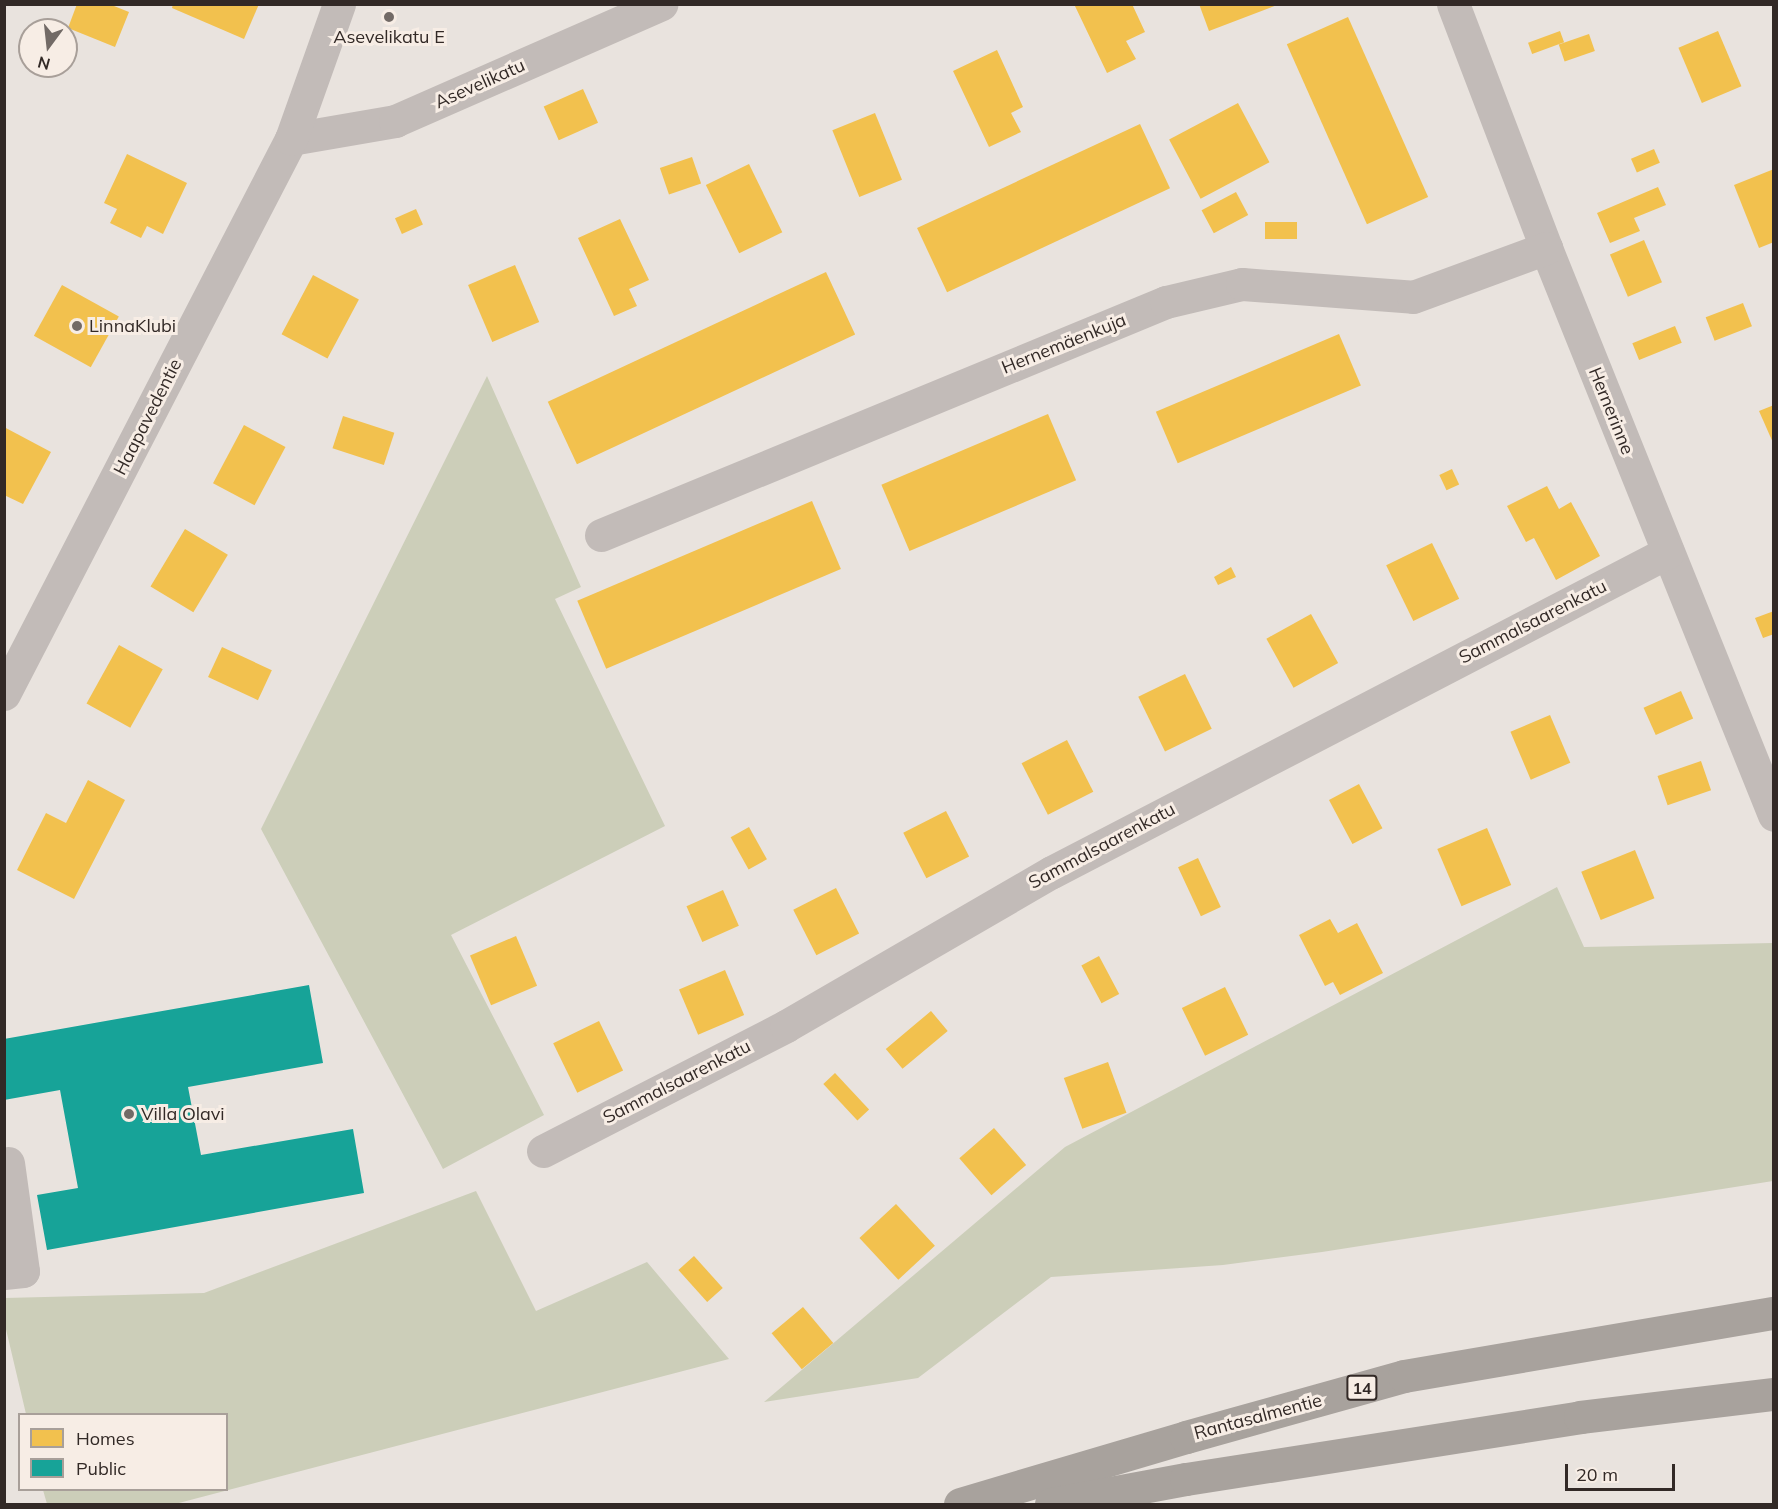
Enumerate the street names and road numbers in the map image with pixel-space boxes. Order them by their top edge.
street label: Asevelikatu [432,55,528,113]
street label: Hernemäenkuja [999,309,1129,379]
street label: Haapavedentie [109,355,187,479]
street label: Hernerinne [1584,364,1638,458]
street label: Sammalsaarenkatu [1456,575,1610,669]
street label: Sammalsaarenkatu [1025,798,1179,894]
street label: Sammalsaarenkatu [600,1035,754,1129]
road number: 14 [1346,1375,1378,1401]
street label: Rantasalmentie [1192,1390,1324,1444]

